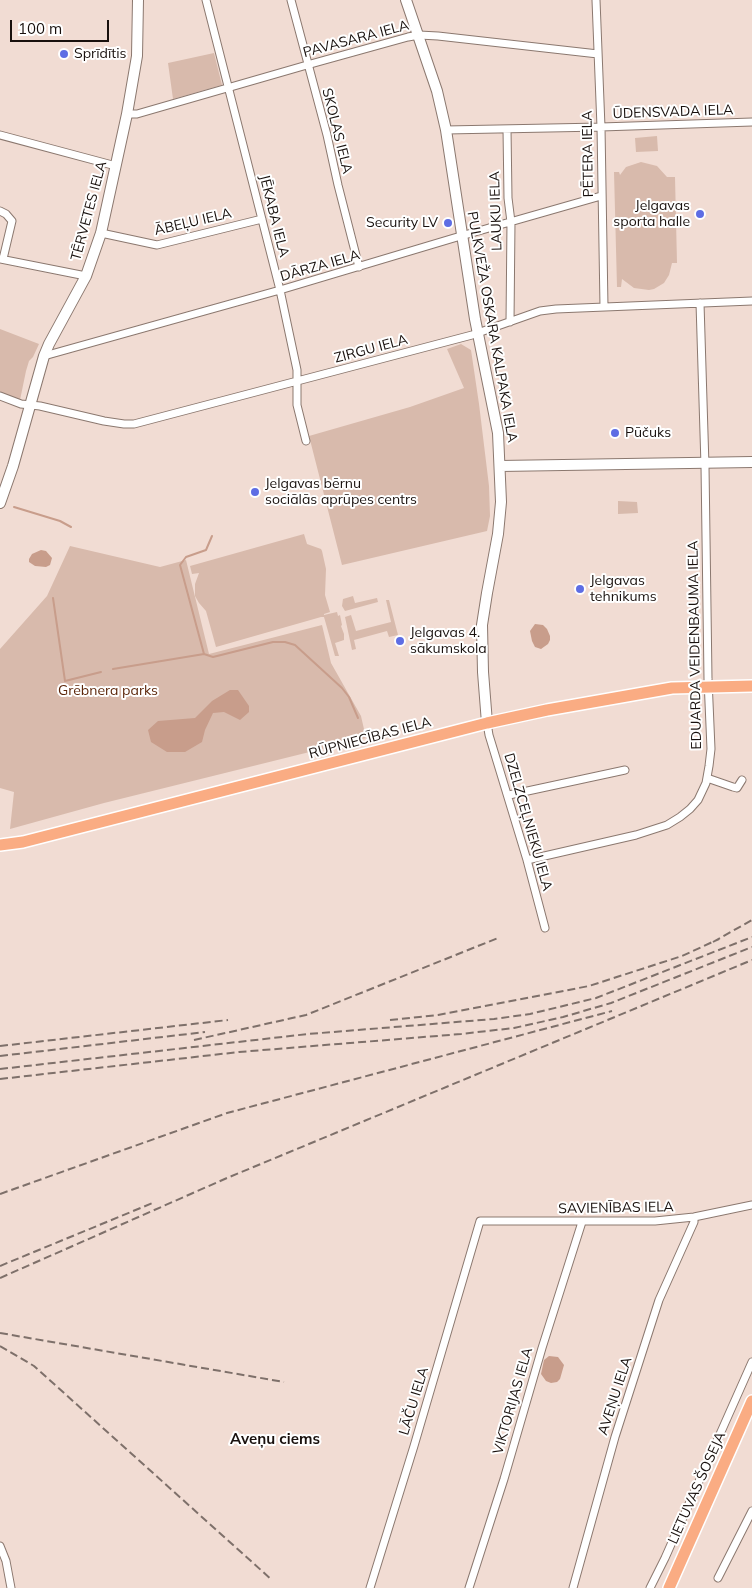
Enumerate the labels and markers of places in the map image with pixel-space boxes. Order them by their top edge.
place label: Sprīdītis [74,46,126,62]
marker: Sprīdītis [58,48,70,60]
place label: Jelgavas sporta halle [613,198,690,230]
marker: Jelgavas sporta halle [694,208,706,220]
place label: Security LV [366,215,438,231]
marker: Security LV [442,217,454,229]
place label: Pūčuks [625,425,671,441]
marker: Pūčuks [609,427,621,439]
place label: Jelgavas bērnu sociālās aprūpes centrs [265,476,417,508]
marker: Jelgavas bērnu sociālās aprūpes centrs [249,486,261,498]
place label: Jelgavas tehnikums [590,573,657,606]
marker: Jelgavas tehnikums [574,583,586,595]
place label: Jelgavas 4. sākumskola [410,625,487,658]
marker: Jelgavas 4. sākumskola [394,635,406,647]

